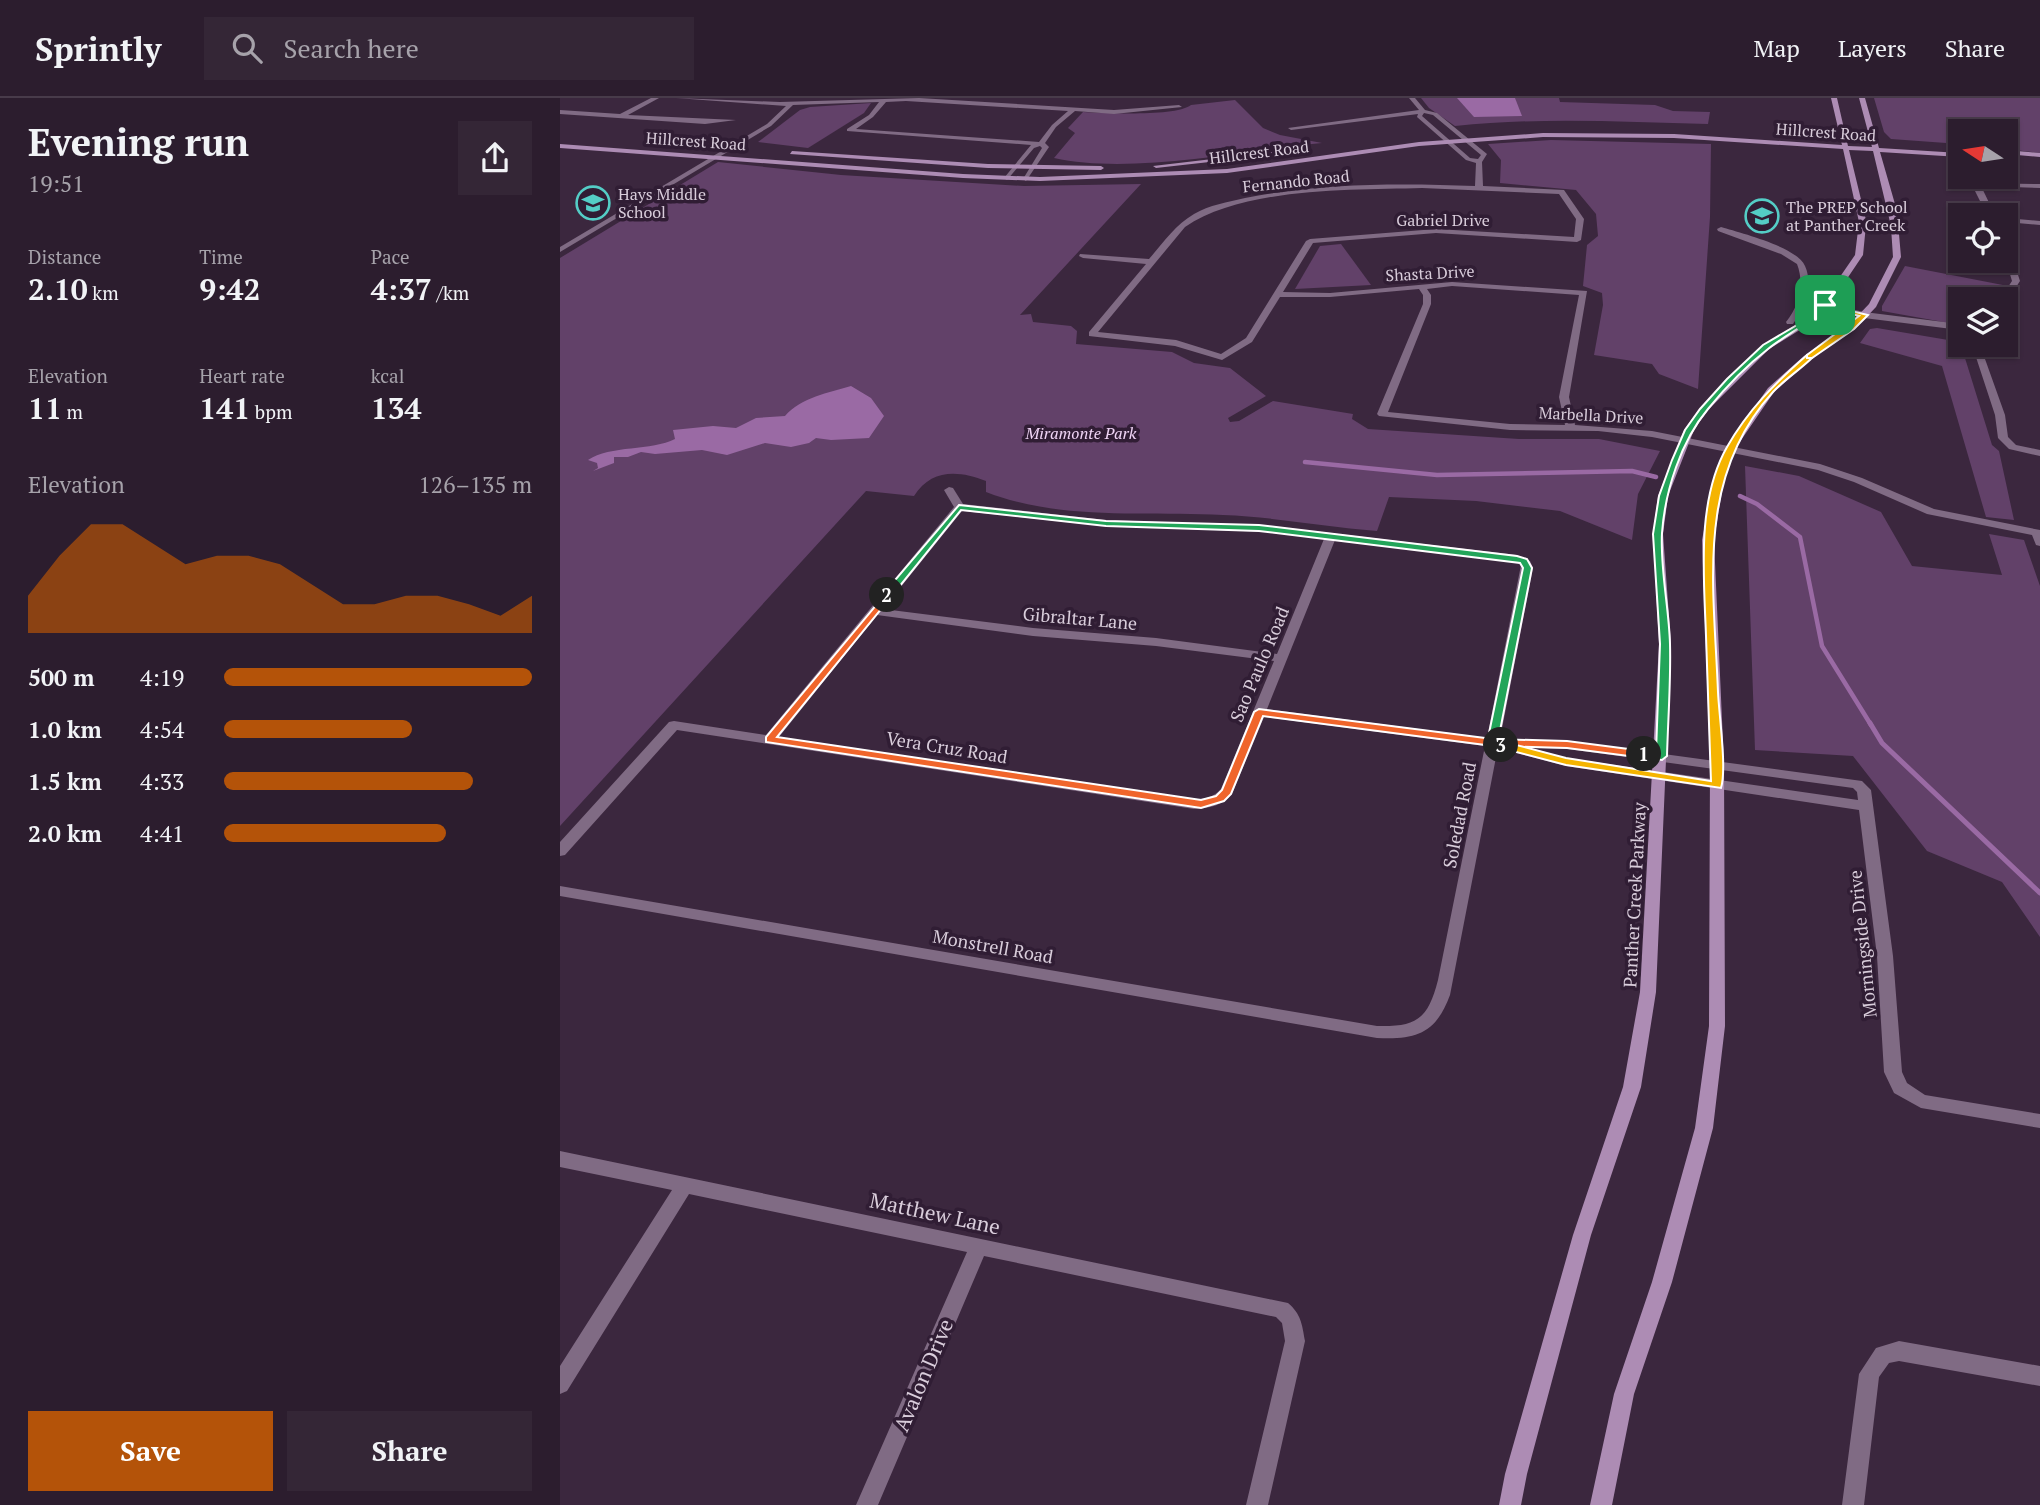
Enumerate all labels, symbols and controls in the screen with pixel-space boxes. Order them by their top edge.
search box [204,17,694,80]
text: Sprintly [35,27,162,70]
icon: search [228,29,266,67]
text: Search here [284,31,419,65]
text: Map [1753,32,1800,64]
text: Layers [1838,32,1907,64]
text: Share [1945,32,2005,64]
text: Evening run [28,117,249,167]
street label: Hillcrest Road [1775,118,1877,146]
north arrow [1948,119,2018,189]
map controls [1948,119,2018,357]
button: share [458,121,532,195]
street label: Hillcrest Road [645,127,747,155]
street label: Hillcrest Road [1208,135,1310,169]
street label: Fernando Road [1241,164,1351,198]
text: 19:51 [28,168,85,199]
place label: Hays Middle School [618,183,706,223]
school or university icon: Hays Middle School [574,184,612,222]
place label: The PREP School at Panther Creek [1786,196,1908,236]
school or university icon: The PREP School at Panther Creek [1743,197,1781,235]
button: locate [1948,203,2018,273]
street label: Gabriel Drive [1396,209,1490,231]
text: Distance [28,244,101,269]
text: Time [199,244,243,269]
text: Pace [371,244,410,269]
street label: Shasta Drive [1385,260,1475,286]
text: 2.10 [28,269,88,309]
text: 9:42 [199,269,260,309]
text: 4:37 [371,269,432,309]
pin [1795,275,1855,335]
text: km [88,280,119,305]
text: /km [432,280,469,305]
icon: arrive [1806,286,1844,324]
button: layers [1948,287,2018,357]
text: Elevation [28,363,108,388]
text: Heart rate [199,363,285,388]
text: kcal [371,363,404,388]
text: 11 [28,388,62,428]
text: 141 [199,388,250,428]
text: 134 [371,388,422,428]
text: m [62,399,83,424]
text: bpm [250,399,292,424]
street label: Marbella Drive [1538,401,1644,429]
park label: Miramonte Park [1025,422,1137,444]
text: Elevation [28,469,125,500]
text: 126–135 m [419,469,532,500]
pin: 2 [870,578,904,612]
text: 2 [881,582,892,607]
street label: Gibraltar Lane [1022,601,1138,635]
street label: Sao Paulo Road [1224,603,1294,725]
text: 500 m [28,662,94,693]
text: 4:19 [140,662,184,693]
text: 1.0 km [28,714,102,745]
text: 4:54 [140,714,184,745]
street label: Vera Cruz Road [885,726,1009,768]
pin: 3 [1483,728,1518,762]
text: 3 [1495,732,1506,757]
pin: 1 [1626,736,1662,772]
text: 1 [1638,741,1649,766]
street label: Soledad Road [1437,760,1481,870]
text: 1.5 km [28,766,102,797]
text: 4:33 [140,766,184,797]
street label: Panther Creek Parkway [1617,801,1651,988]
text: 2.0 km [28,818,102,849]
text: 4:41 [140,818,184,849]
street label: Morningside Drive [1842,869,1882,1019]
street label: Monstrell Road [931,924,1055,968]
street label: Matthew Lane [867,1185,1003,1241]
street label: Avalon Drive [887,1314,959,1436]
button: Save [28,1411,273,1491]
button: Share [287,1411,532,1491]

